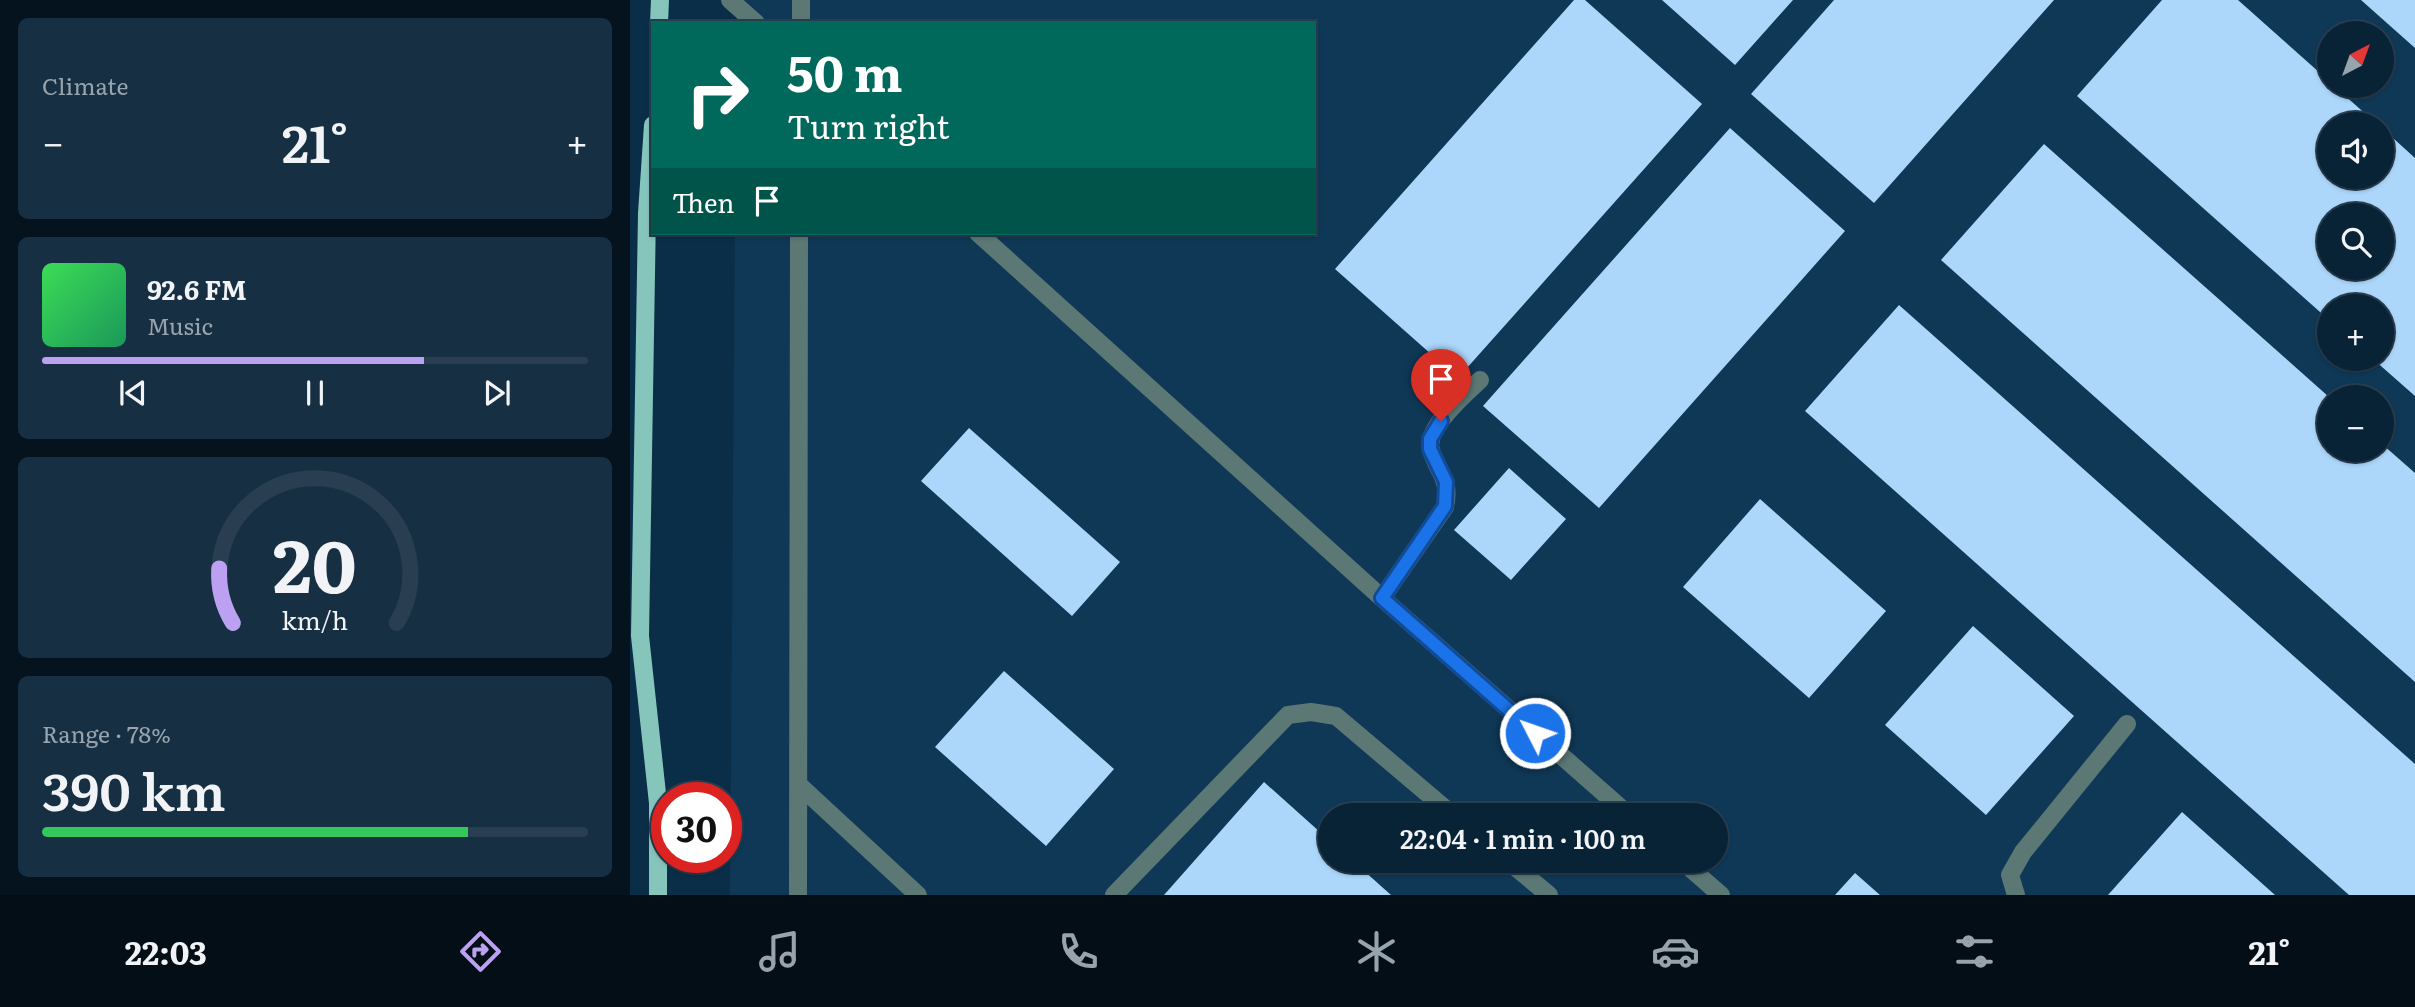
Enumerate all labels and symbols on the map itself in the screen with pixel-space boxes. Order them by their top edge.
north arrow [2317,21,2394,98]
pin [1411,349,1471,421]
position arrow [1498,696,1572,770]
speed limit sign: 30 [651,782,742,873]

